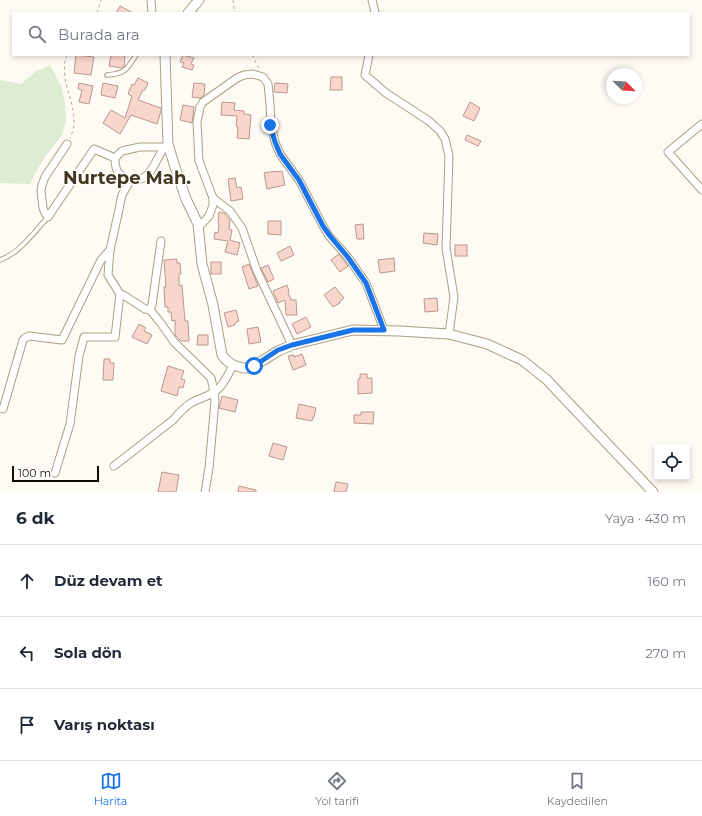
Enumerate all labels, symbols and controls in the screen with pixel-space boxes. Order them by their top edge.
search box [12,12,690,56]
icon: search [26,23,48,45]
text: Burada ara [58,25,140,44]
north arrow [606,68,642,104]
route end [261,116,279,134]
district label: Nurtepe Mah. [63,167,191,189]
route start [245,357,263,375]
map controls [654,444,690,480]
button: locate [654,444,690,480]
scale bar [12,464,99,483]
text: 100 m [18,466,51,480]
text: 6 dk [16,508,55,528]
text: Yaya · 430 m [605,510,686,526]
icon: ahead [16,570,38,592]
text: Düz devam et [54,571,163,590]
text: 160 m [648,573,686,589]
icon: left [16,642,38,664]
text: Sola dön [54,643,122,662]
text: 270 m [645,645,686,661]
icon: arrive [16,714,38,736]
text: Varış noktası [54,715,155,734]
tab: Harita [94,770,127,808]
tab: Yol tarifi [315,770,359,808]
tab: Kaydedilen [547,770,608,808]

